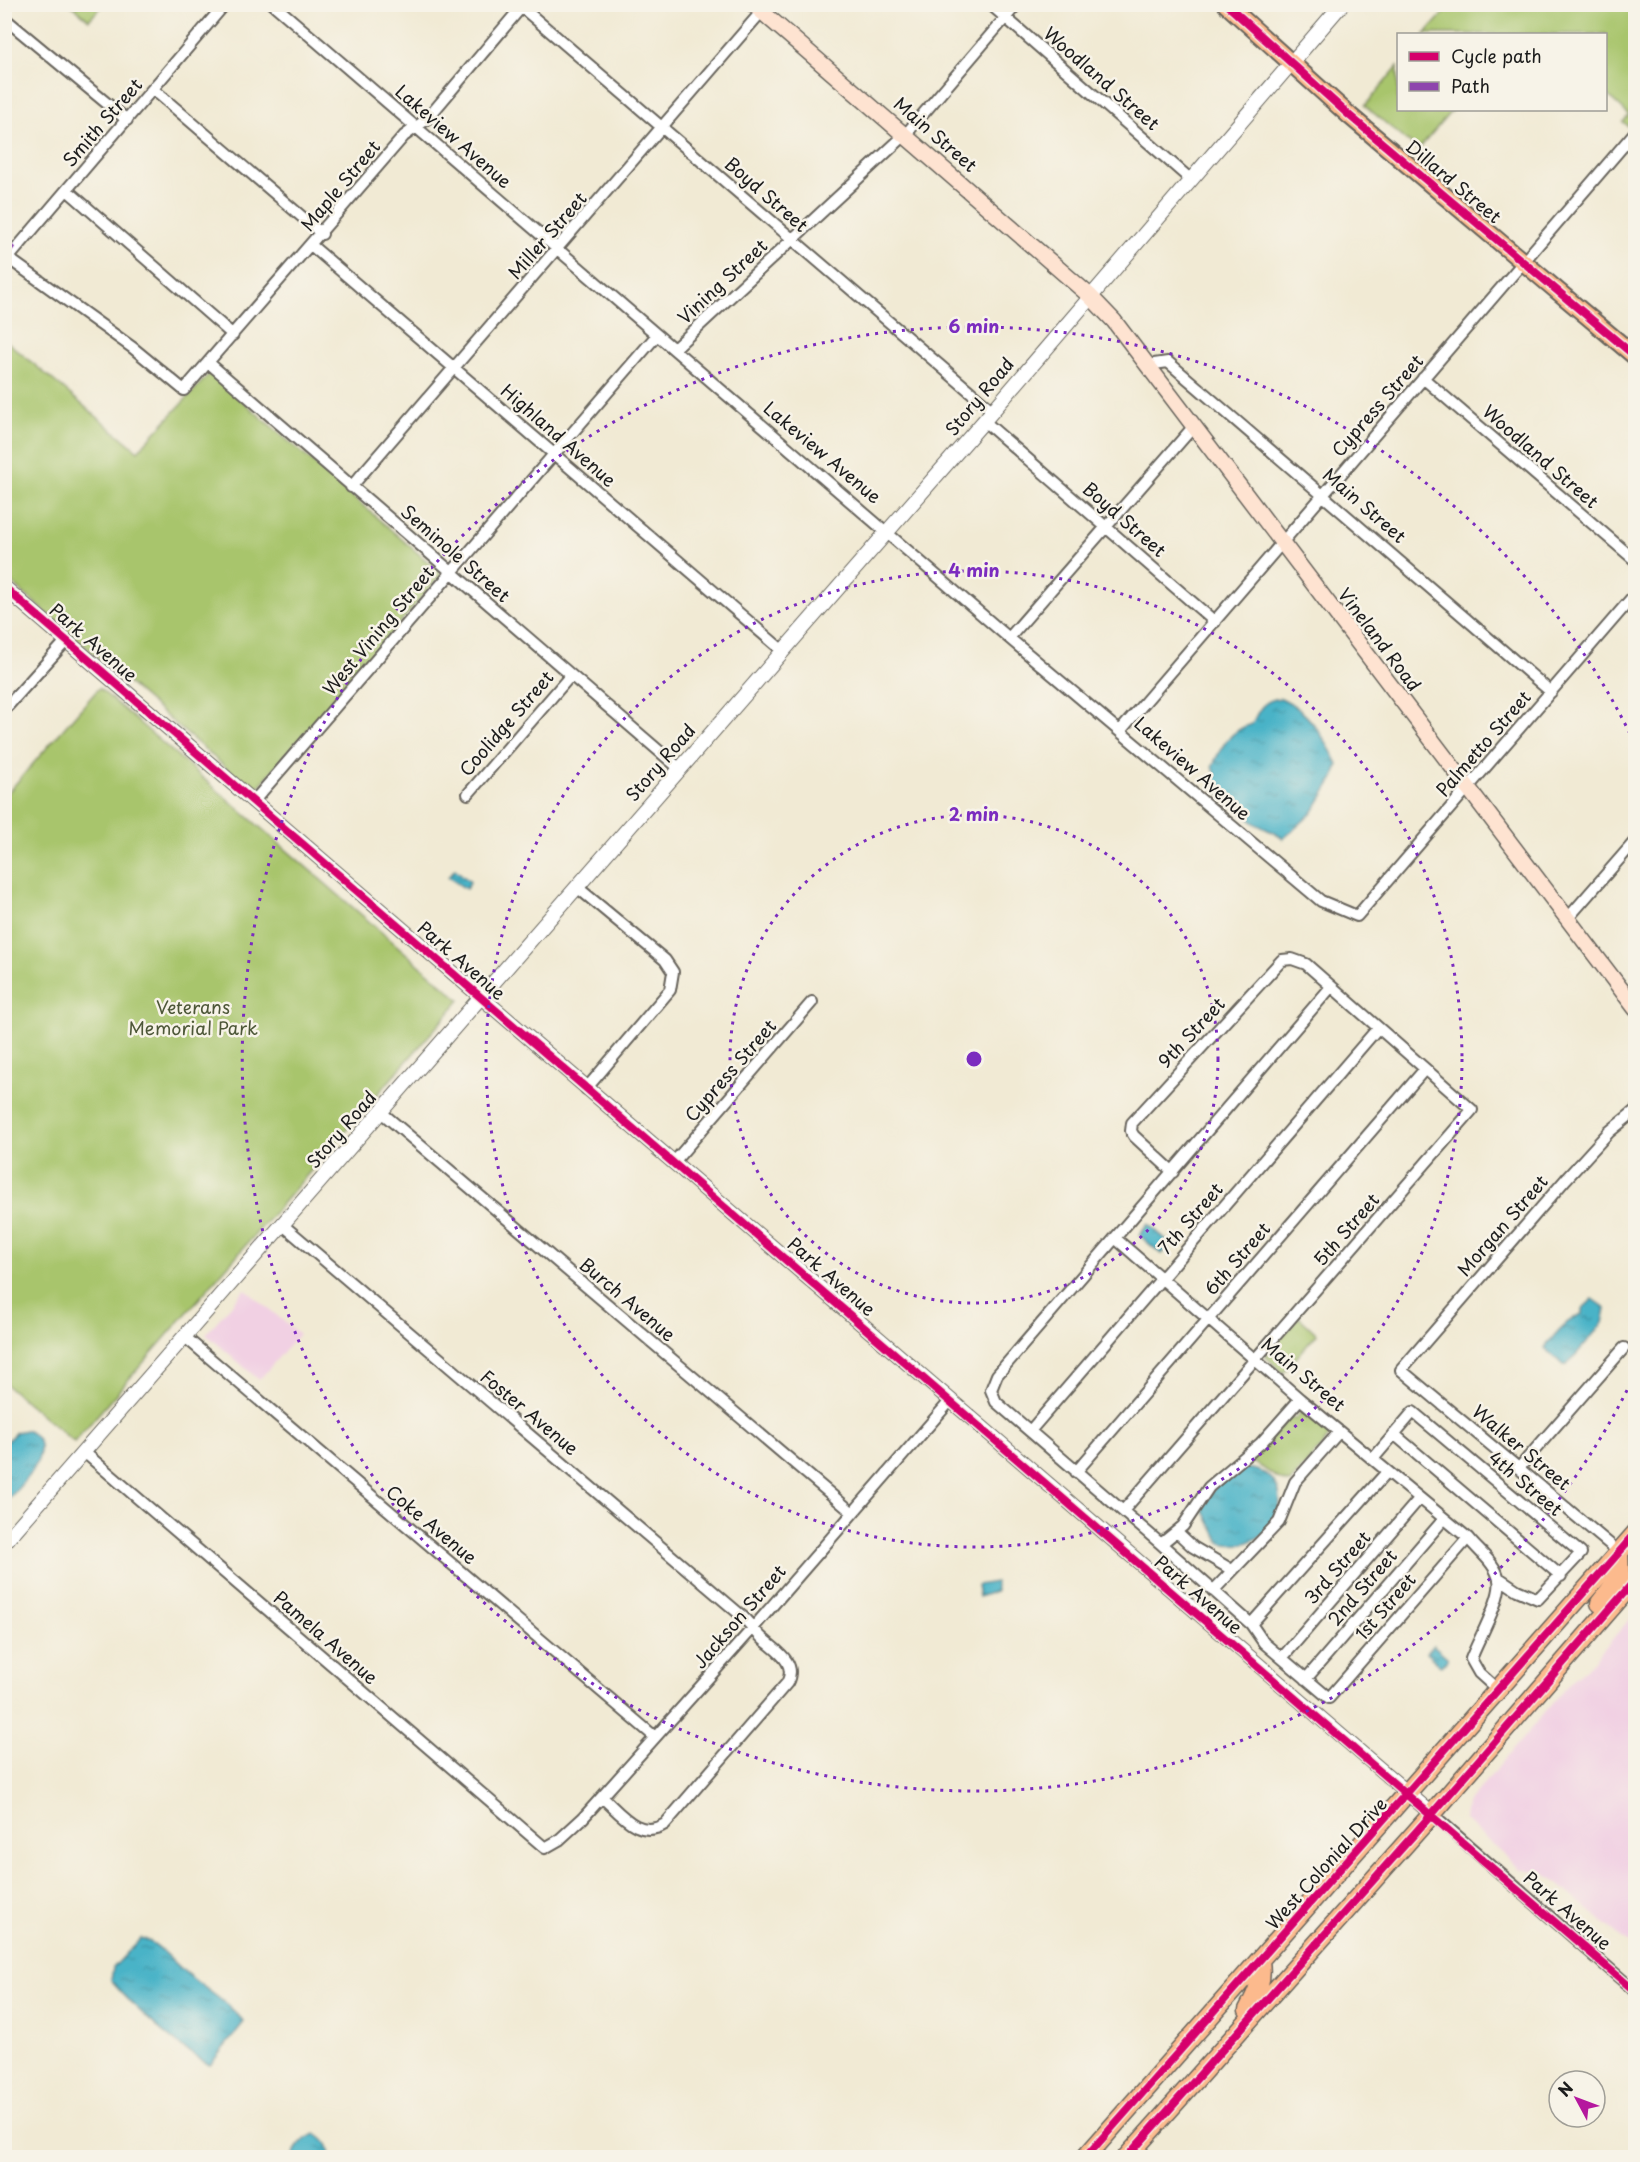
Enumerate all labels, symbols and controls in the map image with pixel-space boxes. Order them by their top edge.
street label: Woodland Street [1038,20,1166,136]
legend [1397,33,1607,111]
text: Cycle path [1451,42,1542,69]
street label: Smith Street [56,72,148,172]
text: Path [1451,72,1490,99]
street label: Lakeview Avenue [390,78,518,194]
street label: Main Street [888,90,984,178]
street label: Dillard Street [1400,133,1508,229]
street label: Maple Street [294,134,386,237]
street label: Boyd Street [719,150,815,238]
street label: Miller Street [501,185,593,285]
street label: Vining Street [671,232,773,330]
text: 6 min [949,312,999,339]
street label: Cypress Street [1325,348,1429,462]
street label: Story Road [938,351,1020,441]
street label: Highland Avenue [495,377,623,493]
street label: Lakeview Avenue [758,394,888,509]
street label: Woodland Street [1477,398,1605,514]
street label: Main Street [1317,461,1413,549]
street label: Boyd Street [1077,475,1173,563]
street label: Seminole Street [395,498,517,608]
text: 4 min [948,556,1000,583]
street label: West Vining Street [316,559,440,701]
street label: Vineland Road [1332,582,1428,697]
street label: Park Avenue [44,596,144,688]
street label: Coolidge Street [452,664,559,782]
street label: Palmetto Street [1429,684,1537,802]
street label: Lakeview Avenue [1129,710,1257,826]
street label: Story Road [619,717,701,807]
text: 2 min [949,800,999,827]
street label: Park Avenue [412,914,512,1006]
street label: 9th Street [1151,991,1231,1073]
park label: Veterans Memorial Park [128,993,258,1041]
street label: Cypress Street [678,1013,782,1127]
centre of rings [964,1049,984,1069]
street label: Story Road [300,1084,382,1174]
street label: Morgan Street [1450,1168,1554,1282]
street label: 7th Street [1151,1176,1229,1260]
street label: 5th Street [1307,1187,1385,1271]
street label: 6th Street [1198,1216,1276,1300]
street label: Park Avenue [782,1230,882,1322]
street label: Burch Avenue [574,1251,682,1347]
street label: Main Street [1256,1331,1352,1417]
street label: Foster Avenue [475,1363,585,1461]
street label: Walker Street [1467,1398,1577,1496]
street label: 4th Street [1483,1444,1569,1522]
street label: Coke Avenue [381,1478,483,1570]
street label: 3rd Street [1297,1524,1376,1610]
street label: 2nd Street [1321,1543,1403,1631]
street label: Park Avenue [1149,1548,1249,1640]
street label: Jackson Street [686,1558,792,1674]
street label: 1st Street [1348,1567,1422,1645]
street label: Pamela Avenue [268,1584,384,1690]
street label: West Colonial Drive [1259,1791,1393,1935]
street label: Park Avenue [1518,1864,1618,1956]
north arrow [1547,2069,1607,2129]
text: N [1552,2076,1578,2101]

